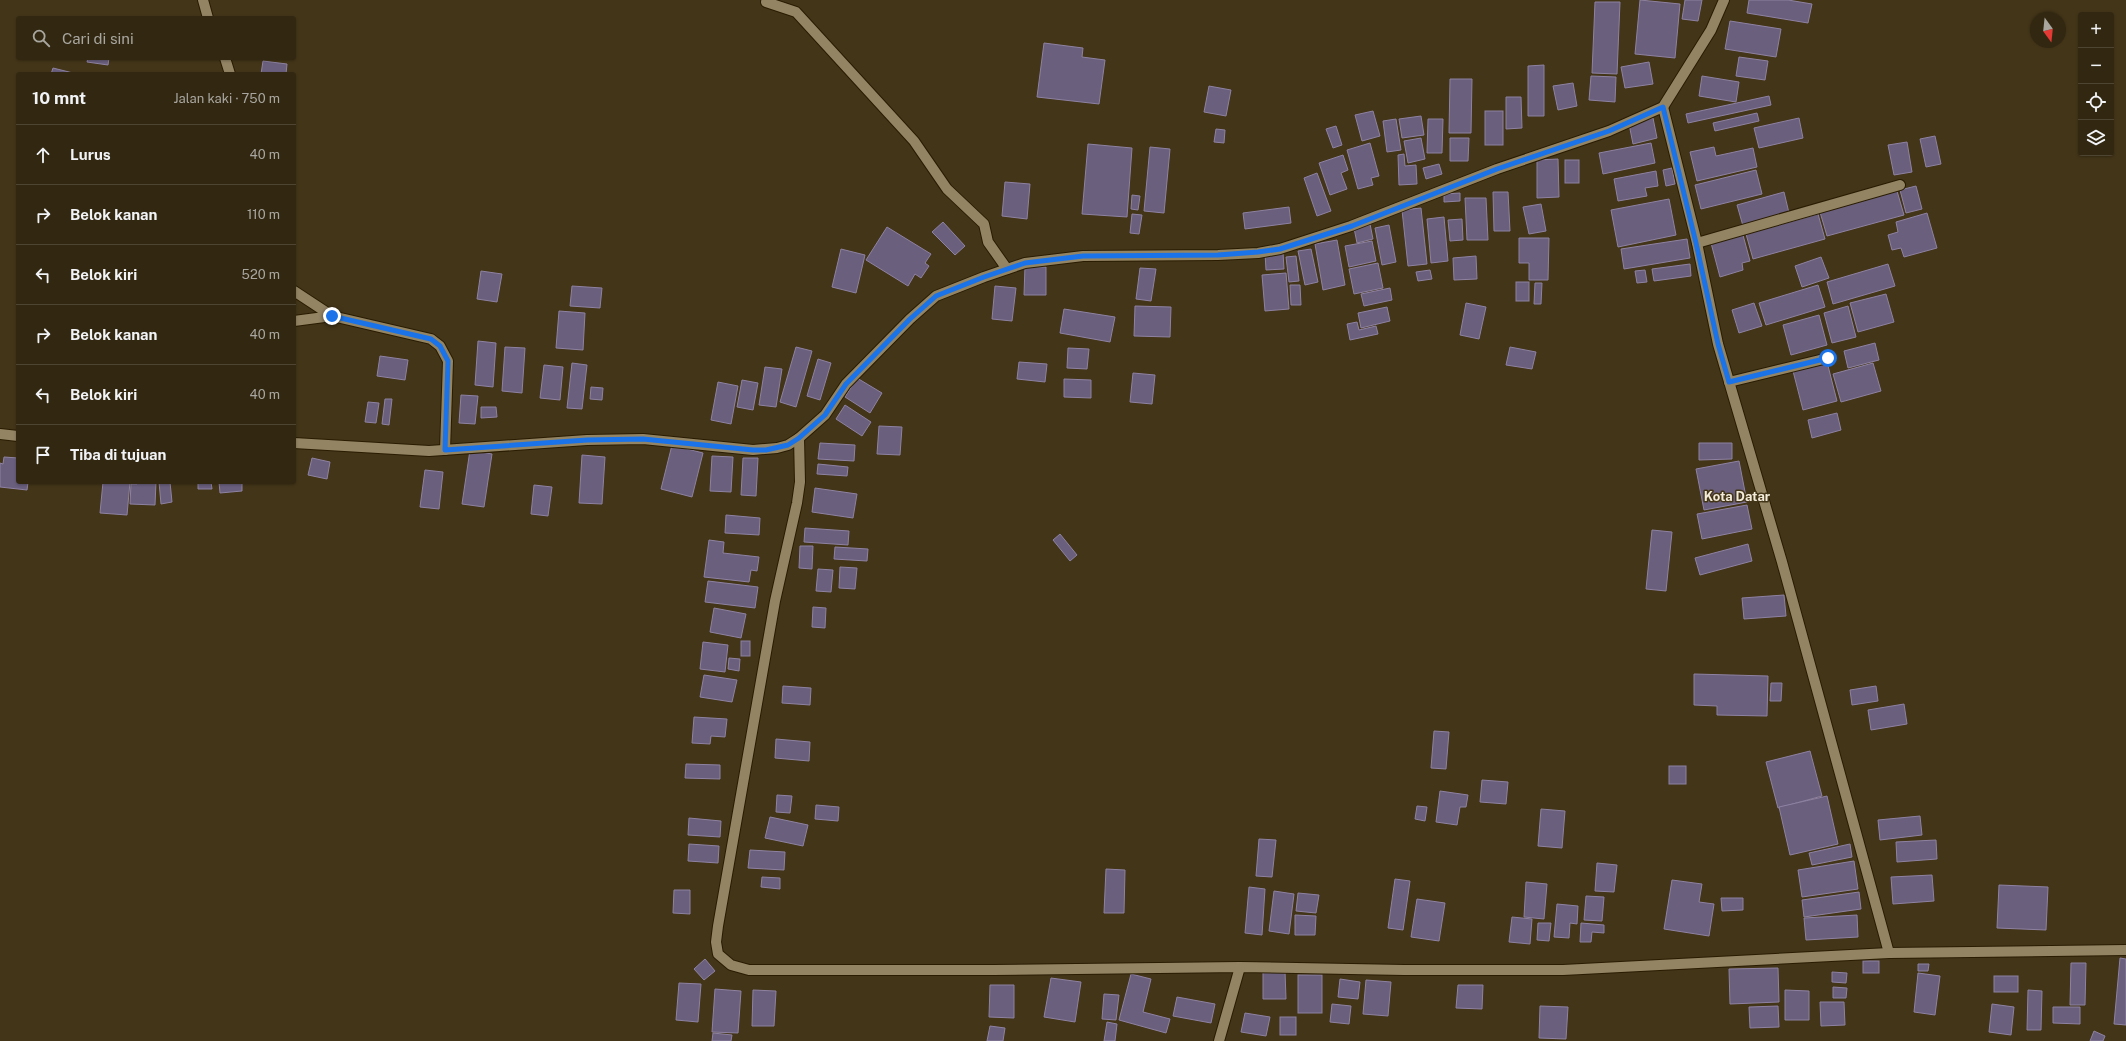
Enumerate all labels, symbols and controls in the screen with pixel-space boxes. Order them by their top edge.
north arrow [2030,12,2066,48]
map controls [2078,12,2114,156]
button: + [2078,12,2114,48]
search box [16,16,296,60]
icon: search [30,27,52,49]
text: Cari di sini [62,30,134,47]
button: − [2078,48,2114,84]
button: locate [2078,84,2114,120]
text: 10 mnt [32,88,86,108]
text: Jalan kaki · 750 m [173,91,280,106]
button: layers [2078,120,2114,156]
icon: ahead [32,144,54,166]
text: Lurus [70,146,111,163]
text: 40 m [249,147,280,162]
icon: right [32,204,54,226]
text: Belok kanan [70,206,157,223]
text: 110 m [247,207,280,222]
icon: left [32,264,54,286]
text: Belok kiri [70,266,137,283]
text: 520 m [242,267,280,282]
route end [323,307,341,325]
icon: right [32,324,54,346]
text: Belok kanan [70,326,157,343]
text: 40 m [249,327,280,342]
route start [1819,349,1837,367]
icon: left [32,384,54,406]
text: Belok kiri [70,386,137,403]
text: 40 m [249,387,280,402]
icon: arrive [32,444,54,466]
text: Tiba di tujuan [70,446,166,463]
district label: Kota Datar [1704,489,1771,504]

